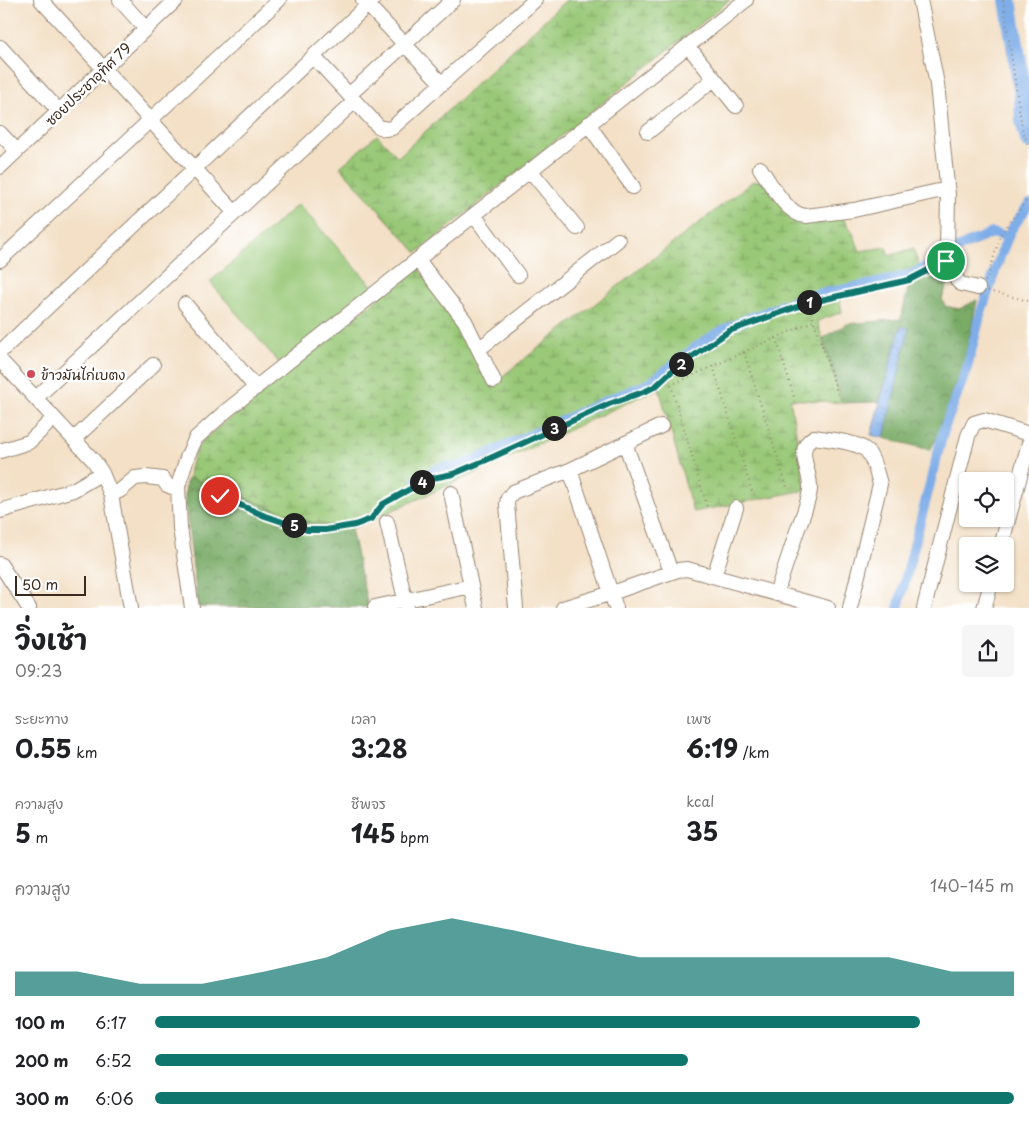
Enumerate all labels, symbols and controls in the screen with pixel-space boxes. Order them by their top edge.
street label: ซอยประชาอุทิศ 79 [40,38,136,130]
pin [925,240,967,282]
icon: arrive [932,247,960,275]
pin: 1 [796,290,822,314]
text: 1 [806,292,813,313]
pin: 2 [668,352,694,376]
text: 2 [677,354,686,375]
place label: ข้าวมันไก่เบตง [41,364,126,385]
marker: ข้าวมันไก่เบตง [25,368,37,380]
pin: 3 [542,416,566,440]
text: 3 [550,418,559,439]
pin: 4 [410,470,434,494]
text: 4 [418,472,427,493]
map controls [959,472,1014,592]
button: locate [959,472,1014,527]
pin [199,475,241,517]
icon: check [206,482,234,510]
pin: 5 [282,512,306,538]
text: 5 [290,515,299,536]
button: layers [959,537,1014,592]
scale bar [15,572,86,596]
text: 50 m [22,574,58,595]
text: วิ่งเช้า [15,617,87,660]
button: share [962,625,1014,677]
text: 09:23 [15,658,62,682]
text: ระยะทาง [15,708,68,729]
text: เวลา [351,708,377,729]
text: เพซ [686,708,711,729]
text: 0.55 [15,729,72,767]
text: 3:28 [351,729,408,767]
text: 6:19 [686,729,738,767]
text: km [72,742,97,763]
text: /km [738,742,770,763]
text: kcal [686,791,714,812]
text: ความสูง [15,793,63,814]
text: ชีพจร [351,793,386,814]
text: 35 [686,812,719,850]
text: 5 [15,814,31,852]
text: 145 [351,814,396,852]
text: m [31,827,48,848]
text: bpm [396,827,429,848]
text: 140–145 m [930,873,1014,897]
text: ความสูง [15,876,70,900]
text: 100 m [15,1010,65,1034]
text: 6:17 [95,1010,127,1034]
text: 200 m [15,1048,69,1072]
text: 6:52 [95,1048,132,1072]
text: 300 m [15,1086,69,1110]
text: 6:06 [95,1086,134,1110]

